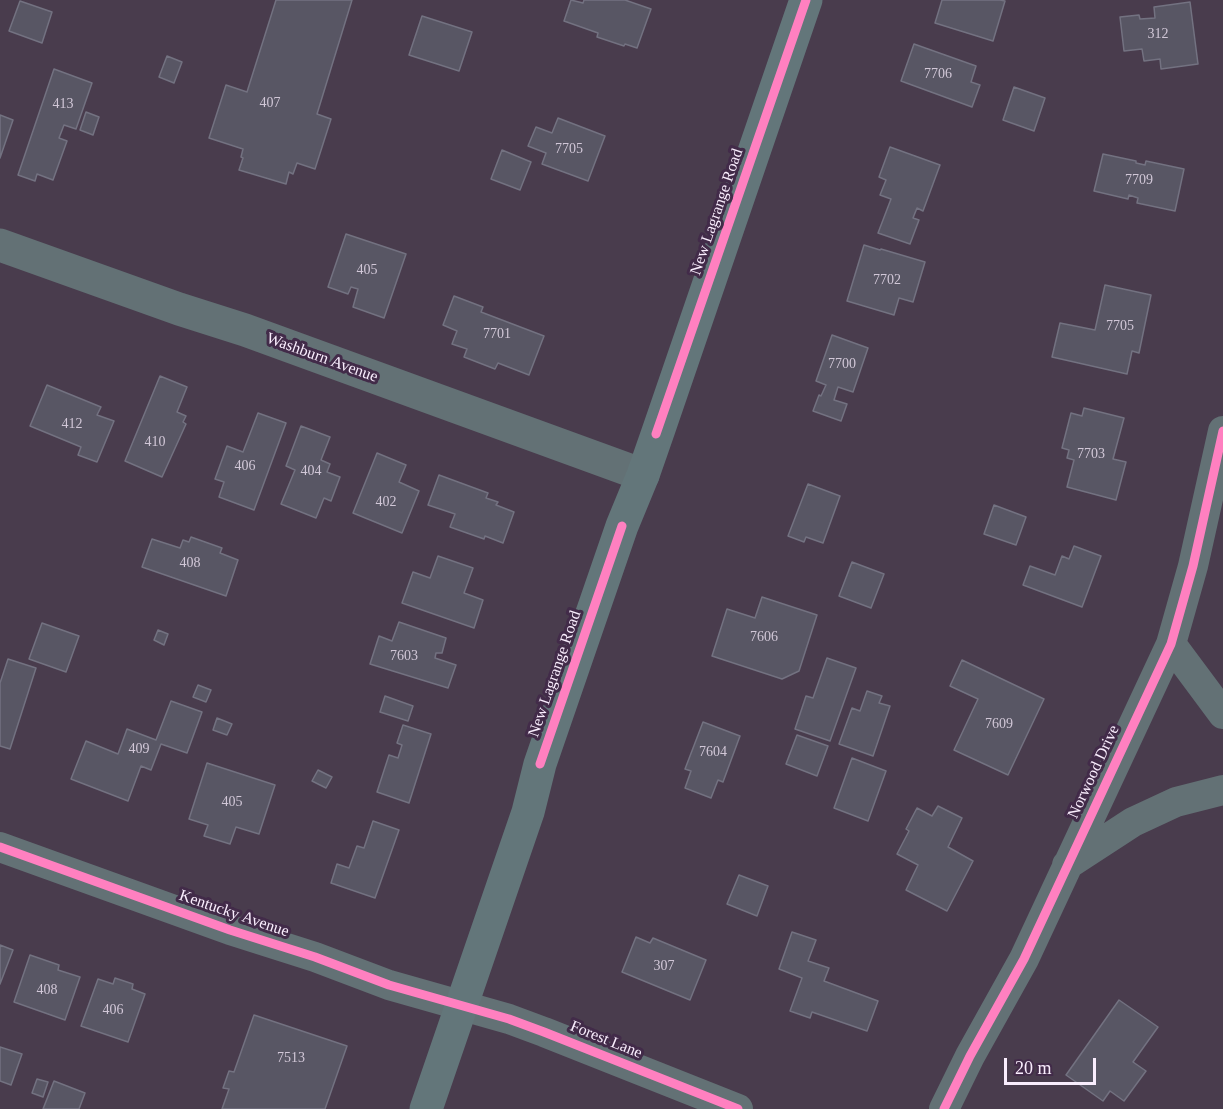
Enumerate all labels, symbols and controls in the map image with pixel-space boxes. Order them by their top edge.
house number: 312 [1148,26,1168,42]
house number: 7706 [924,66,952,82]
house number: 407 [260,95,280,111]
house number: 413 [52,96,74,112]
house number: 7705 [555,141,583,157]
street label: New Lagrange Road [686,146,748,278]
house number: 7709 [1125,172,1153,188]
house number: 405 [356,262,378,278]
house number: 7702 [873,272,901,288]
house number: 7705 [1106,318,1134,334]
house number: 7701 [483,326,511,342]
street label: Washburn Avenue [264,329,380,387]
house number: 7700 [828,356,856,372]
house number: 412 [62,416,82,432]
house number: 410 [144,434,166,450]
house number: 7703 [1077,446,1105,462]
house number: 406 [234,458,256,474]
house number: 404 [300,463,322,479]
house number: 402 [376,494,396,510]
house number: 408 [180,555,201,571]
street label: New Lagrange Road [524,608,586,740]
house number: 7606 [750,629,778,645]
house number: 7603 [390,648,418,664]
house number: 7609 [985,716,1013,732]
street label: Norwood Drive [1064,722,1124,822]
house number: 409 [128,741,150,757]
house number: 7604 [699,744,727,760]
house number: 405 [222,794,242,810]
street label: Kentucky Avenue [177,886,291,942]
house number: 307 [654,958,674,974]
house number: 408 [36,982,57,998]
house number: 406 [102,1002,124,1018]
street label: Forest Lane [567,1017,645,1063]
scale bar [1007,1046,1098,1084]
house number: 7513 [277,1050,305,1066]
text: 20 m [1015,1058,1052,1078]

